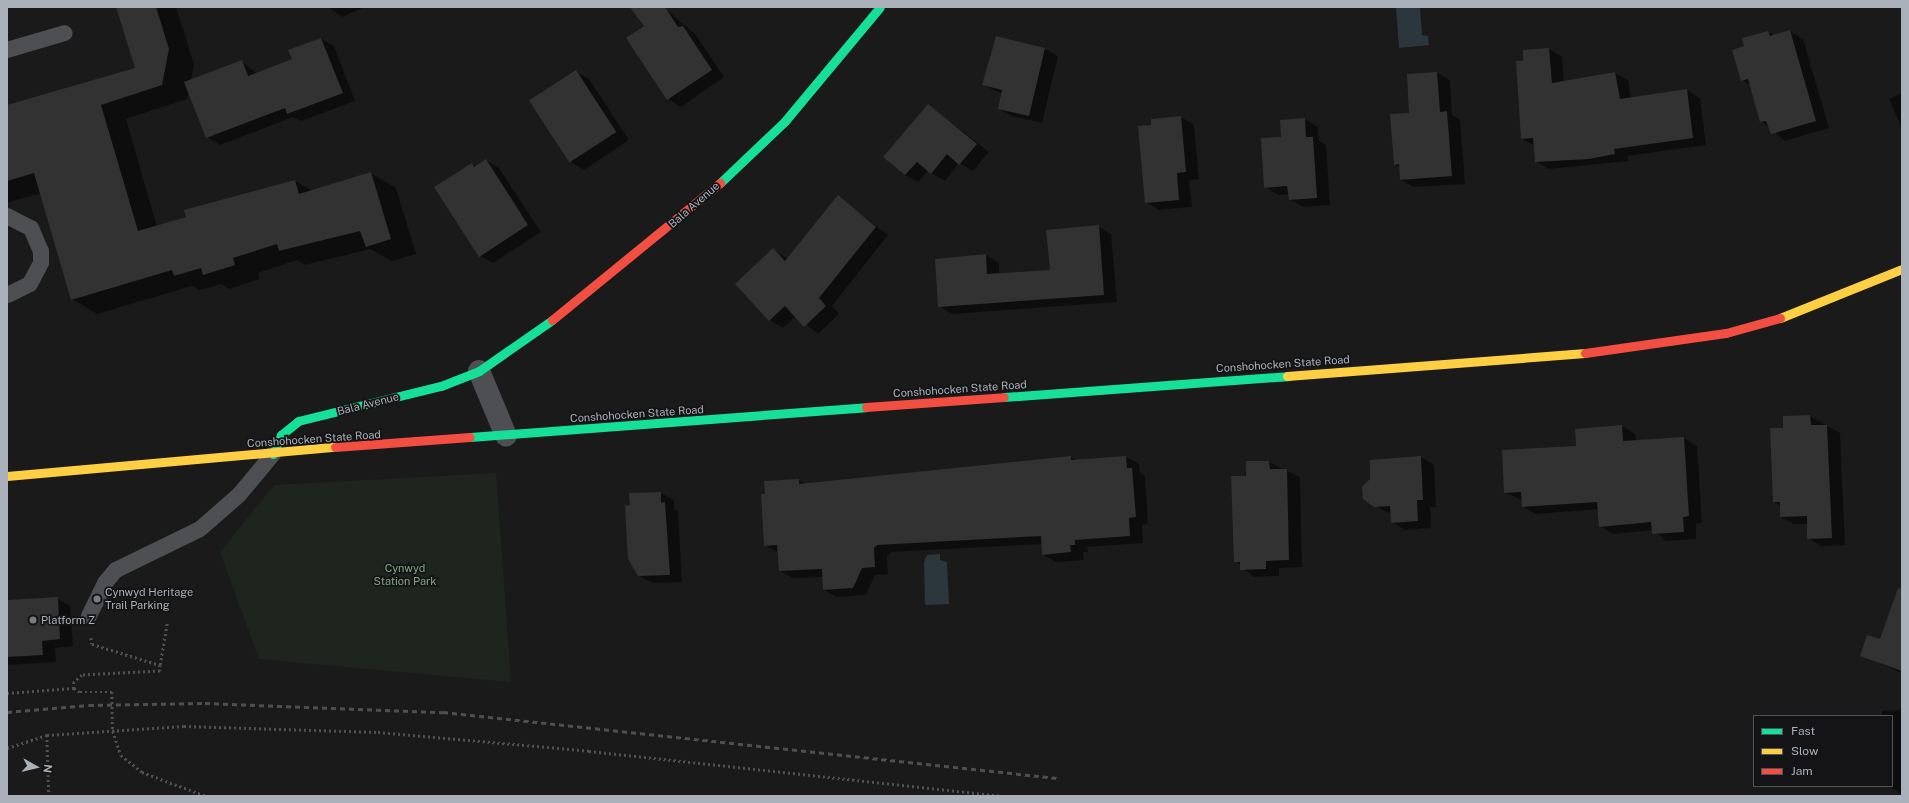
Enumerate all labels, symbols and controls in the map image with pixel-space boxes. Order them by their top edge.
street label: Bala Avenue [666,179,722,231]
street label: Conshohocken State Road [1216,353,1350,375]
street label: Conshohocken State Road [893,378,1027,400]
street label: Bala Avenue [336,390,400,418]
street label: Conshohocken State Road [570,403,704,425]
street label: Conshohocken State Road [247,428,381,450]
park label: Cynwyd Station Park [374,562,436,588]
place label: Cynwyd Heritage Trail Parking [105,586,193,612]
marker: Cynwyd Heritage Trail Parking [92,594,102,604]
place label: Platform Z [41,613,95,627]
marker: Platform Z [28,615,38,625]
legend [1753,715,1893,787]
text: Fast [1791,724,1815,738]
text: Slow [1791,744,1818,758]
north arrow [16,747,56,787]
text: N [41,764,54,774]
text: Jam [1791,764,1813,778]

